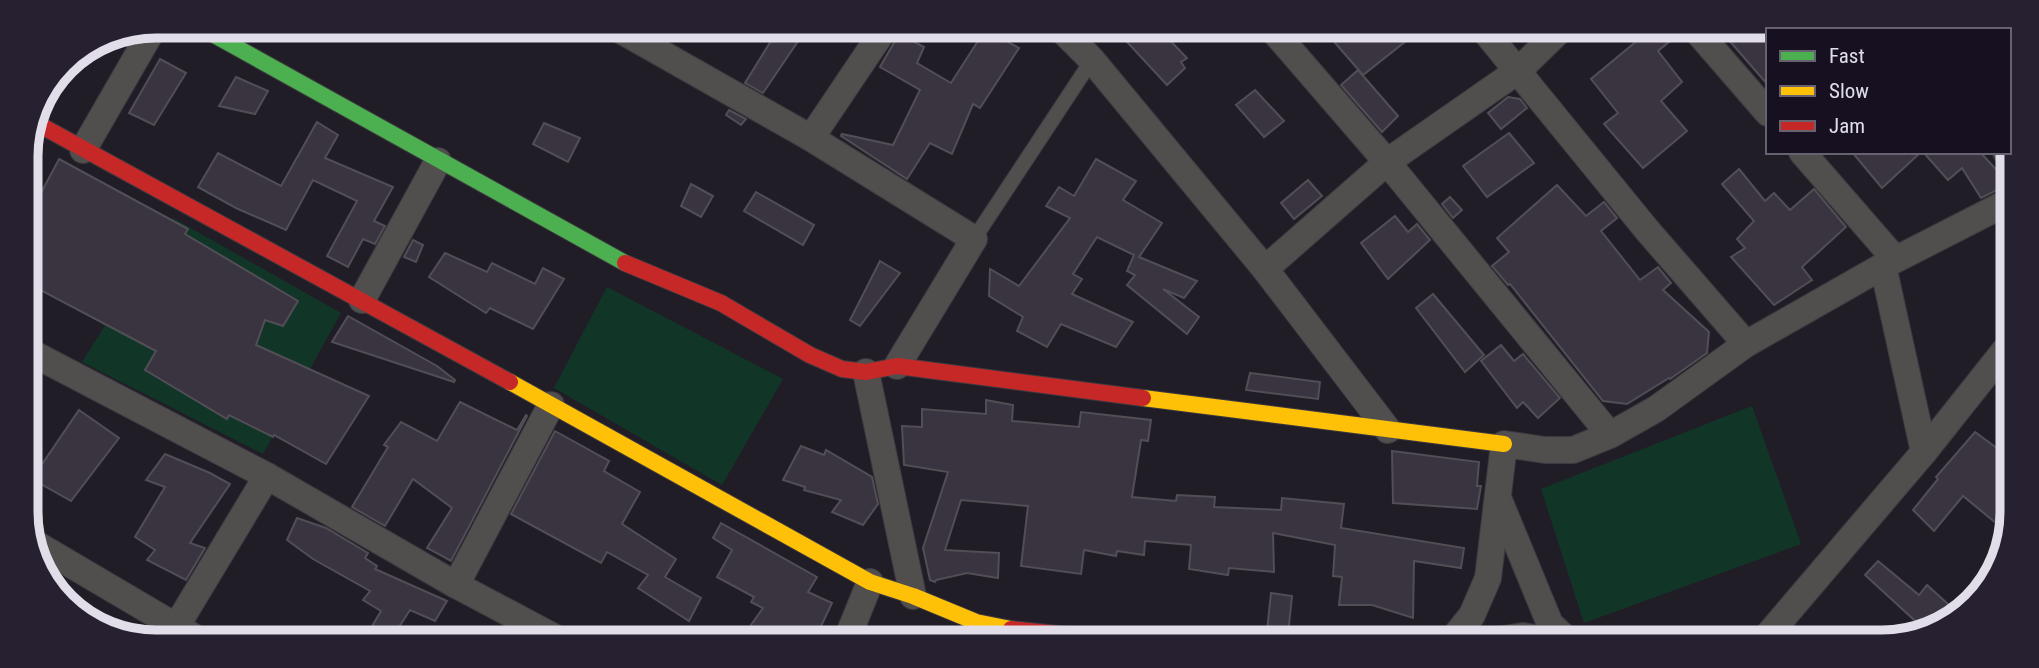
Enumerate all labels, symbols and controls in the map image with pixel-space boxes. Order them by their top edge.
legend [1766,28,2011,154]
text: Fast [1829,44,1865,68]
text: Slow [1829,79,1869,103]
text: Jam [1829,114,1865,138]

